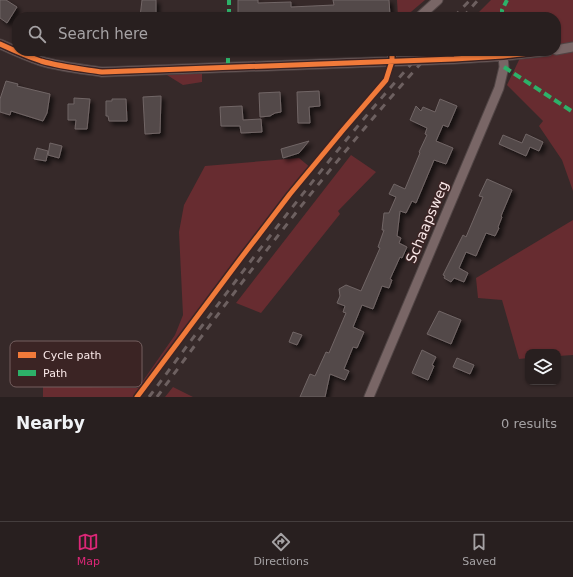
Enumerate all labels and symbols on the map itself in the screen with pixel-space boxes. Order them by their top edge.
street label: Schaapsweg [402,178,452,266]
legend [10,341,142,387]
text: Cycle path [43,349,102,362]
text: Path [43,367,67,380]

